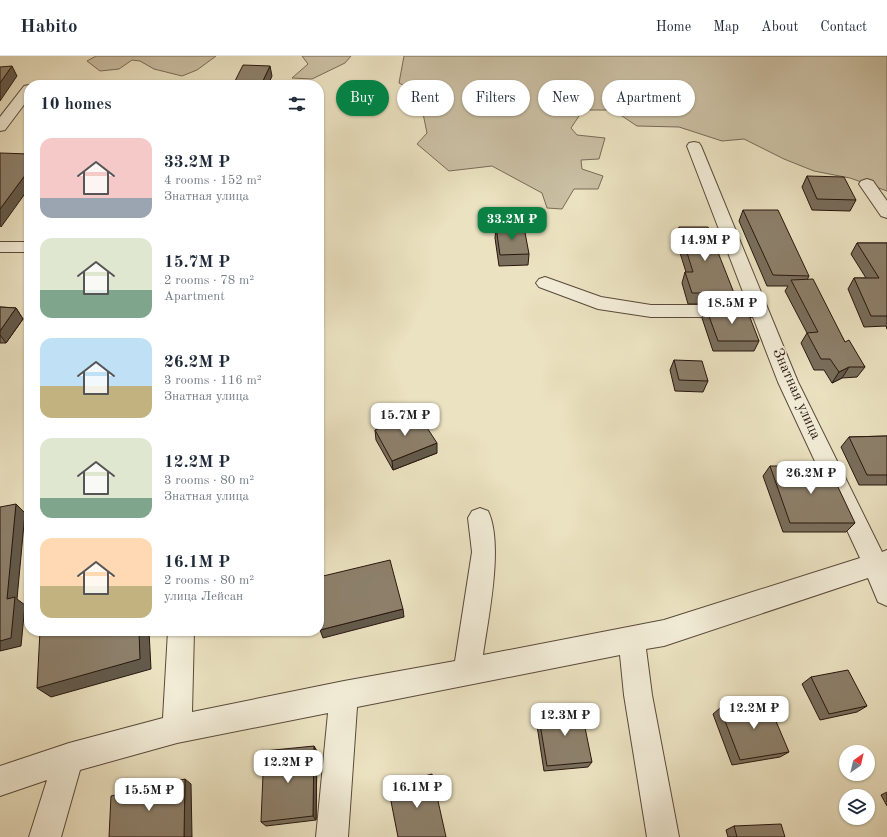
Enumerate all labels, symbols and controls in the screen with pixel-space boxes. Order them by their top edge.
text: Habito [20,18,77,37]
text: Home [656,20,691,34]
text: Map [713,20,739,34]
text: About [761,20,798,34]
text: Contact [820,20,867,34]
chip: Buy [336,80,389,116]
chip: Rent [397,80,454,116]
chip: Filters [462,80,530,116]
chip: New [538,80,594,116]
chip: Apartment [602,80,695,116]
icon: filters [286,93,308,115]
text: 10 homes [40,96,112,113]
icon: home [72,154,120,202]
text: 33.2M ₽ [164,154,230,171]
text: 4 rooms · 152 m² [164,174,262,187]
text: Знатная улица [164,190,249,203]
pin: 33.2M ₽ [475,207,549,241]
text: 33.2M ₽ [487,213,537,226]
pin: 14.9M ₽ [668,228,742,262]
text: 14.9M ₽ [680,234,730,247]
icon: home [72,254,120,302]
text: 15.7M ₽ [164,254,230,271]
text: 2 rooms · 78 m² [164,274,254,287]
text: Apartment [164,290,225,303]
pin: 18.5M ₽ [695,291,769,325]
text: 18.5M ₽ [707,297,757,310]
street label: Знатная улица [769,346,823,442]
icon: home [72,354,120,402]
text: 26.2M ₽ [164,354,230,371]
text: 3 rooms · 116 m² [164,374,262,387]
text: Знатная улица [164,390,249,403]
pin: 15.7M ₽ [368,403,442,437]
text: 15.7M ₽ [380,409,430,422]
icon: home [72,454,120,502]
text: 12.2M ₽ [164,454,230,471]
pin: 26.2M ₽ [774,461,848,495]
text: 26.2M ₽ [786,467,836,480]
text: 3 rooms · 80 m² [164,474,254,487]
text: Знатная улица [164,490,249,503]
icon: home [72,554,120,602]
text: 16.1M ₽ [164,554,230,571]
text: 2 rooms · 80 m² [164,574,254,587]
text: улица Лейсан [164,590,243,603]
pin: 12.2M ₽ [717,696,791,730]
text: 12.2M ₽ [729,702,779,715]
pin: 12.3M ₽ [528,703,602,737]
text: 12.3M ₽ [540,709,590,722]
north arrow [839,745,875,781]
map controls [839,745,875,825]
pin: 12.2M ₽ [251,750,325,784]
text: 12.2M ₽ [263,756,313,769]
pin: 16.1M ₽ [380,775,454,809]
pin: 15.5M ₽ [112,778,186,812]
text: 16.1M ₽ [392,781,442,794]
text: 15.5M ₽ [124,784,174,797]
button: layers [839,789,875,825]

